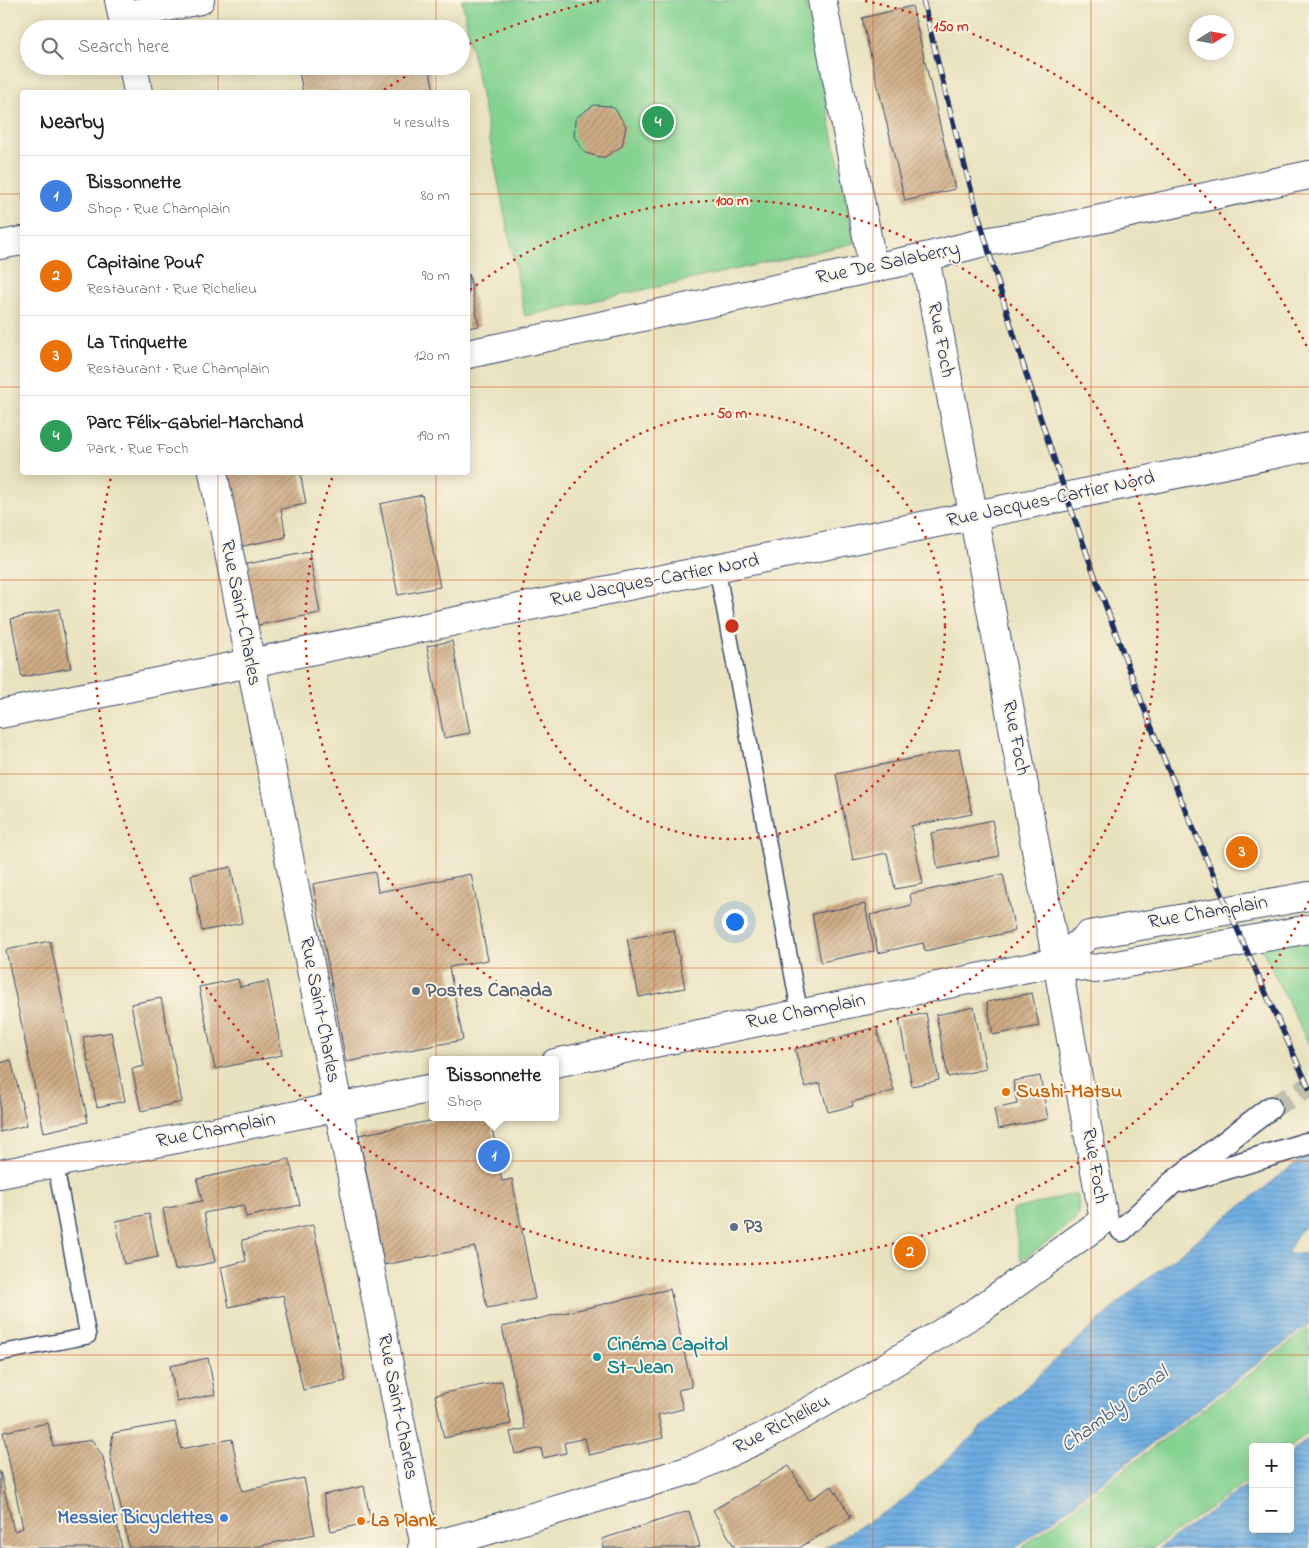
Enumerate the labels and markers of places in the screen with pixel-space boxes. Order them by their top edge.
pin: 4 [642,103,674,141]
centre of rings [723,617,741,635]
pin: 3 [1226,833,1258,871]
place label: Postes Canada [426,977,552,1006]
marker: Postes Canada [410,985,422,997]
place label: Sushi-Matsu [1016,1078,1122,1107]
marker: Sushi-Matsu [1000,1086,1012,1098]
pin: 1 [478,1137,510,1175]
place label: P3 [744,1213,763,1242]
marker: P3 [728,1221,740,1233]
pin: 2 [894,1233,926,1271]
place label: Cinéma Capitol St-Jean [607,1331,728,1383]
marker: Cinéma Capitol St-Jean [591,1351,603,1363]
place label: Messier Bicyclettes [57,1504,214,1534]
place label: La Plank [371,1507,439,1536]
marker: Messier Bicyclettes [218,1512,230,1524]
marker: La Plank [355,1515,367,1527]

